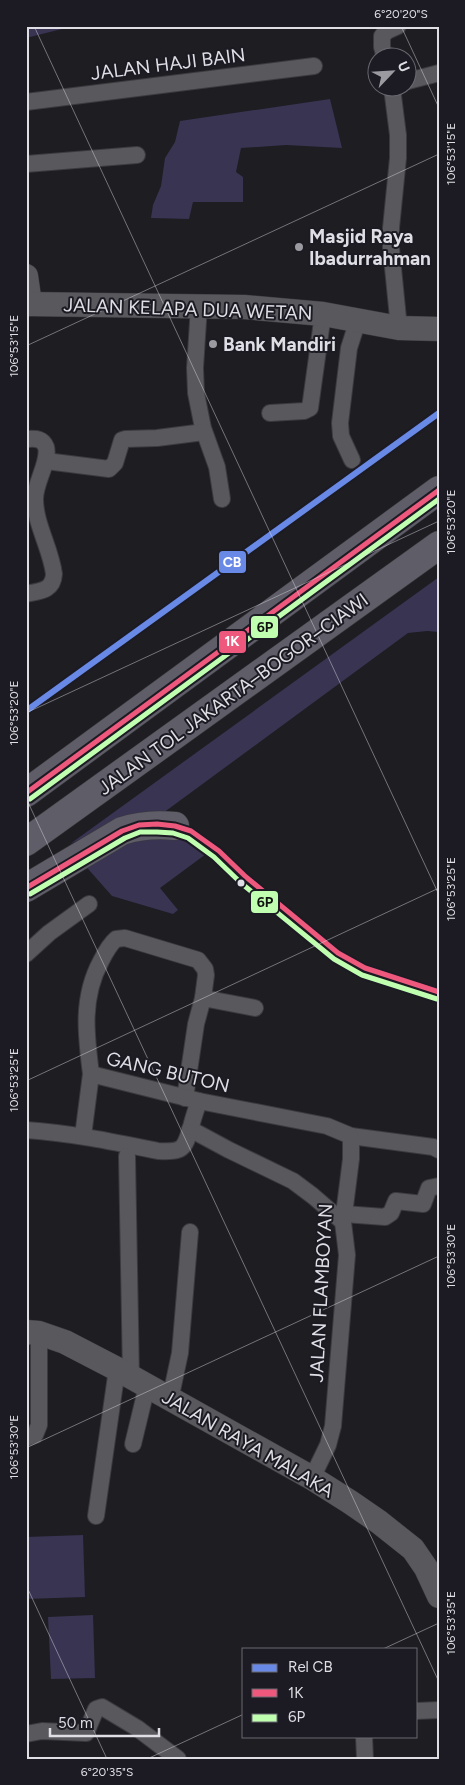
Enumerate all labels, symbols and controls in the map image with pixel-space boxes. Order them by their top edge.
text: 6°20'20"S [374,7,428,21]
street label: JALAN HAJI BAIN [89,43,247,85]
north arrow [368,48,418,98]
text: U [394,59,413,75]
text: 106°53'15"E [444,123,458,185]
place label: Masjid Raya Ibadurrahman [309,225,431,270]
marker: Masjid Raya Ibadurrahman [293,241,305,253]
street label: JALAN KELAPA DUA WETAN [63,293,313,325]
text: 106°53'15"E [7,315,21,377]
place label: Bank Mandiri [223,333,336,356]
marker: Bank Mandiri [207,338,219,350]
text: 106°53'20"E [444,489,458,555]
line badge: CB [218,550,247,574]
text: CB [223,554,242,571]
street label: JALAN TOL JAKARTA–BOGOR–CIAWI [93,588,373,800]
line badge: 6P [250,615,279,639]
text: 6P [257,619,274,636]
line badge: 1K [218,630,247,654]
text: 1K [224,633,240,650]
text: 106°53'20"E [7,680,21,746]
text: 106°53'25"E [444,857,458,921]
unlabelled marker [236,878,246,888]
line badge: 6P [250,890,279,914]
text: 6P [257,894,274,911]
street label: GANG BUTON [104,1047,232,1097]
text: 106°53'25"E [7,1048,21,1112]
street label: JALAN FLAMBOYAN [305,1203,337,1383]
text: 106°53'30"E [444,1224,458,1288]
street label: JALAN RAYA MALAKA [158,1385,338,1503]
text: 106°53'30"E [7,1415,21,1479]
text: 106°53'35"E [444,1591,458,1655]
legend [242,1648,418,1738]
text: Rel CB [288,1658,333,1676]
text: 1K [288,1684,304,1702]
scale bar [50,1705,159,1737]
text: 6P [288,1708,305,1726]
text: 50 m [58,1714,93,1732]
text: 6°20'35"S [81,1765,133,1779]

